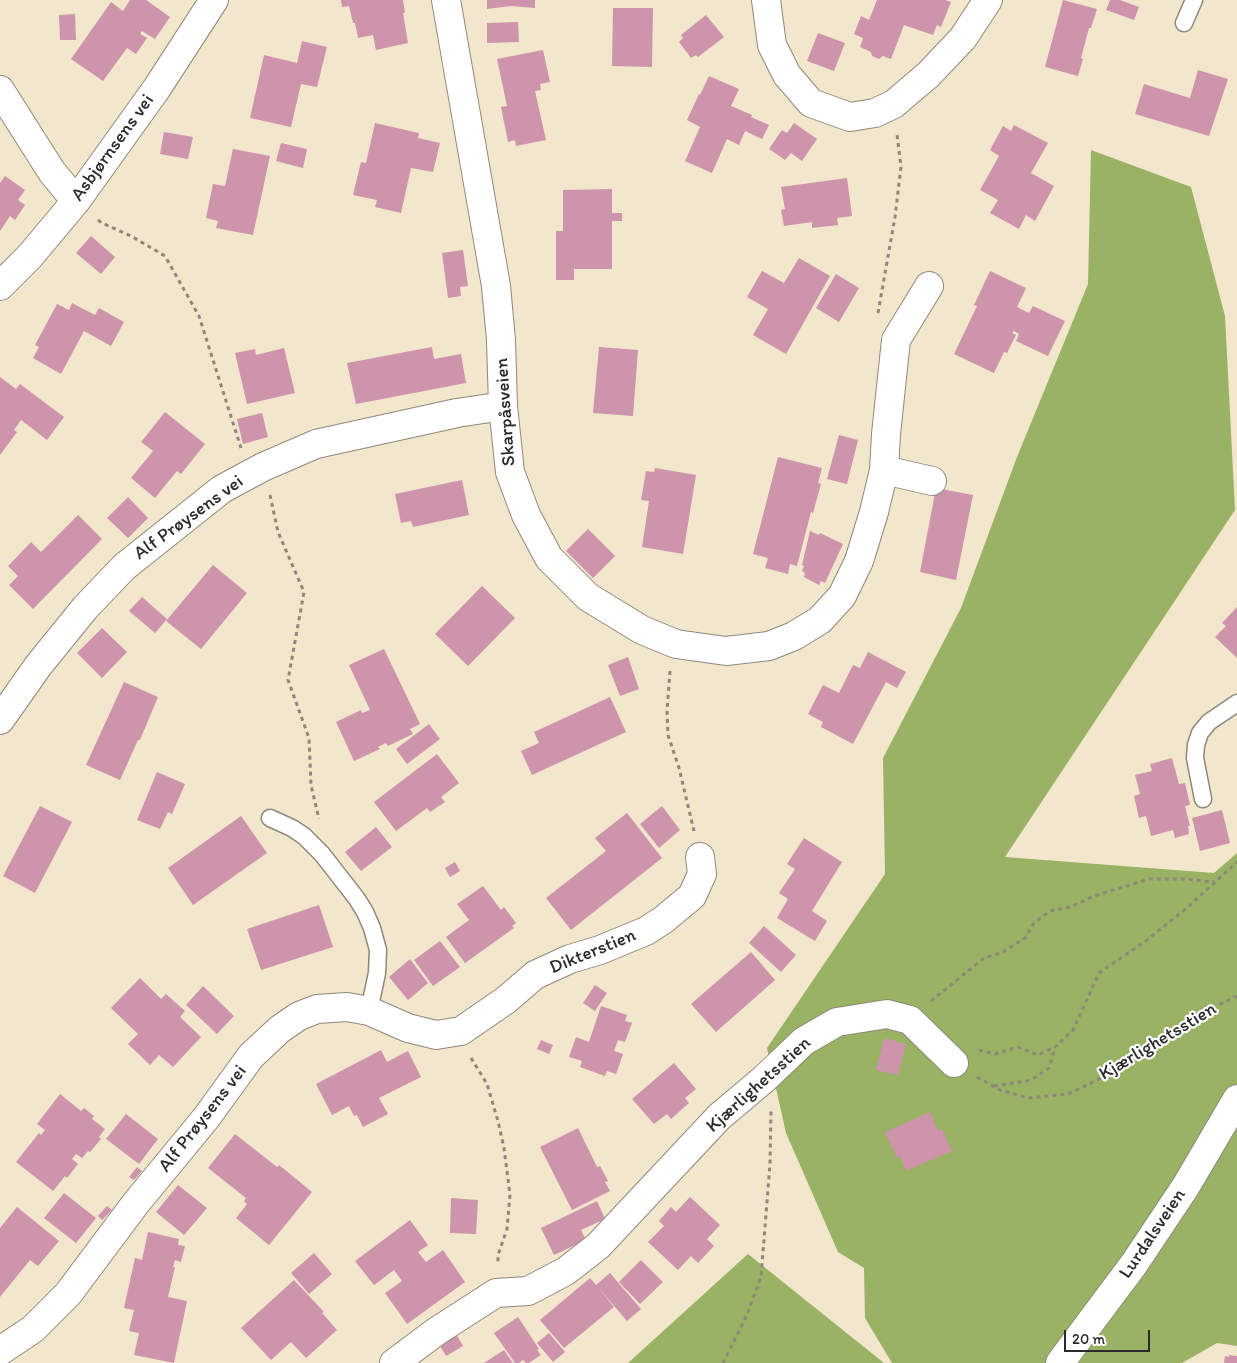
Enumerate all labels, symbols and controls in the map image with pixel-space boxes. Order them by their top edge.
street label: Asbjørnsens vei [67,90,159,206]
street label: Skarpåsveien [491,357,521,467]
street label: Alf Prøysens vei [130,471,248,565]
street label: Dikterstien [546,924,640,980]
street label: Kjærlighetsstien [1095,998,1221,1086]
street label: Kjærlighetsstien [702,1032,816,1138]
street label: Alf Prøysens vei [154,1061,252,1177]
street label: Lurdalsveien [1115,1185,1191,1283]
scale bar [1067,1320,1153,1352]
text: 20 m [1072,1330,1105,1348]

